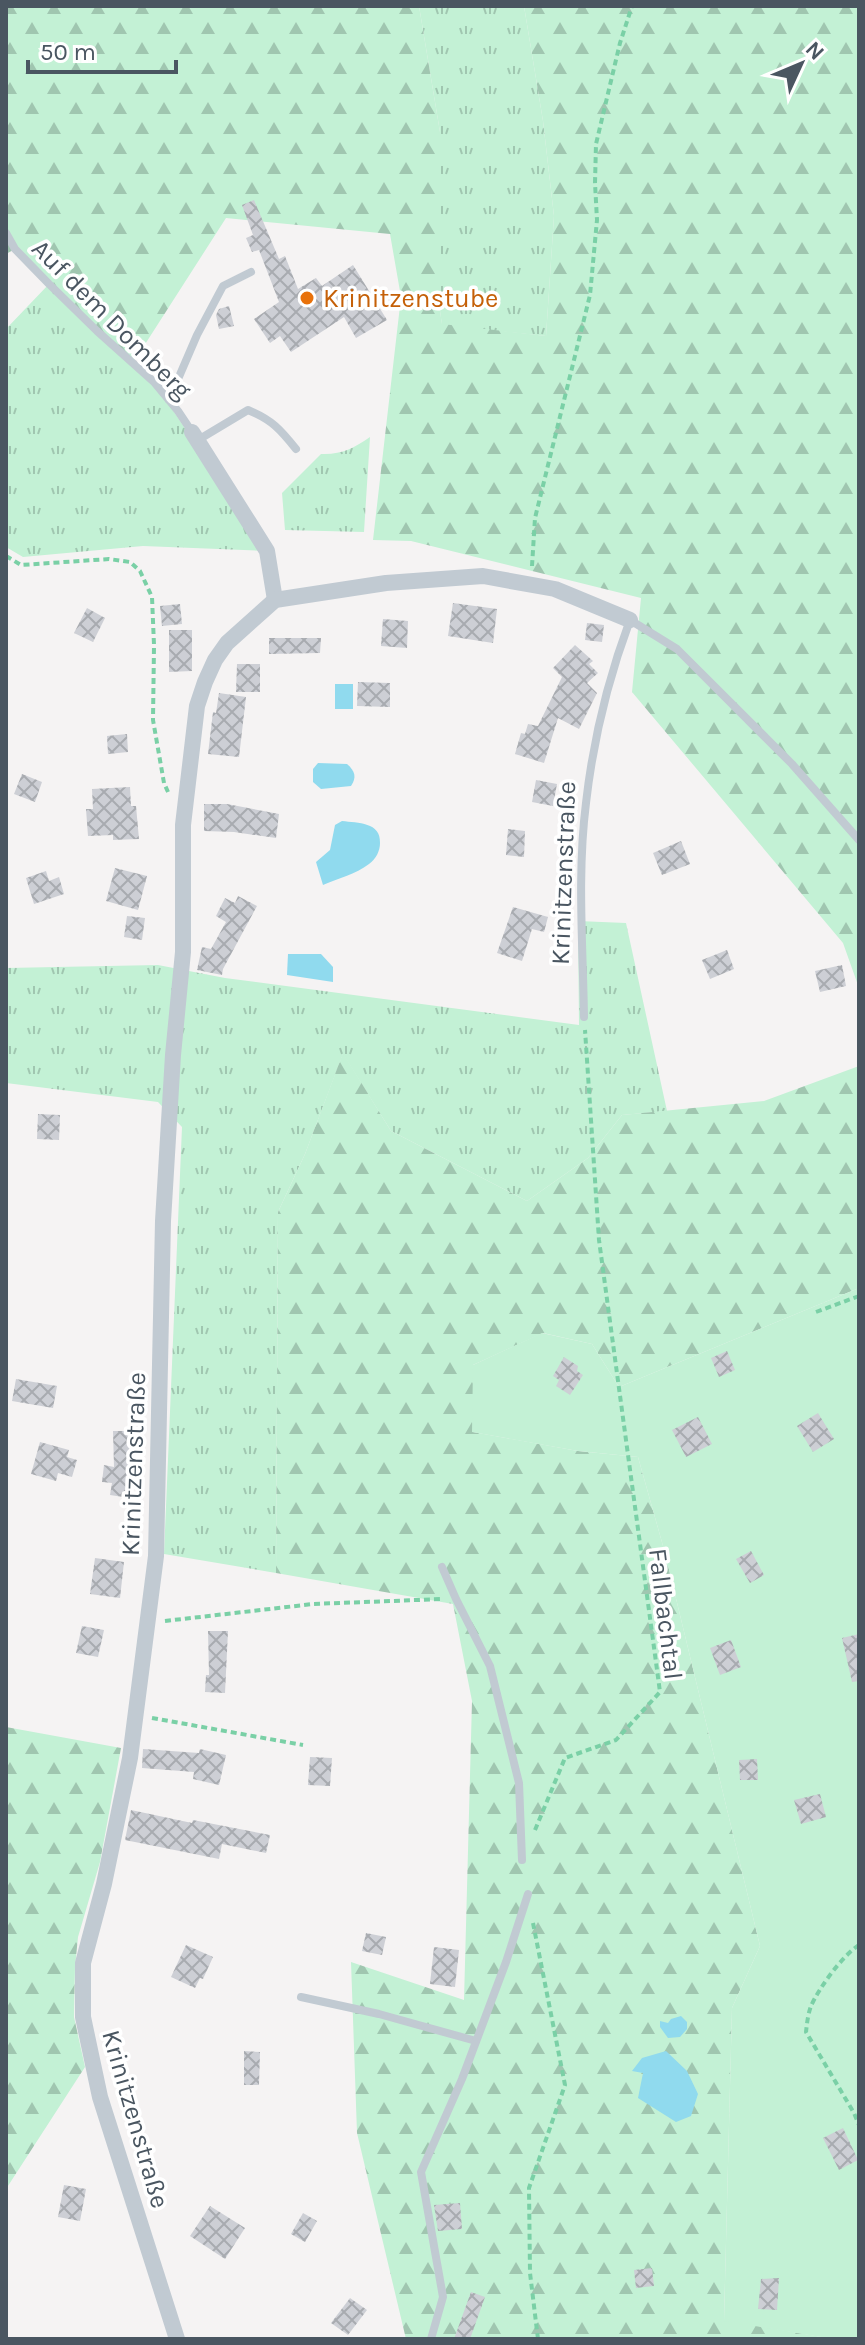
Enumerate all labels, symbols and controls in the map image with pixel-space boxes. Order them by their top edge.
scale bar [28,24,176,74]
north arrow [761,24,841,104]
text: N [800,36,830,66]
text: 50 m [40,38,96,66]
street label: Auf dem Domberg [25,233,198,406]
place label: Krinitzenstube [323,283,498,314]
marker: Krinitzenstube [298,289,316,307]
street label: Krinitzenstraße [545,781,582,966]
street label: Krinitzenstraße [115,1372,152,1557]
street label: Fallbachtal [642,1547,689,1681]
street label: Krinitzenstraße [95,2026,176,2212]

